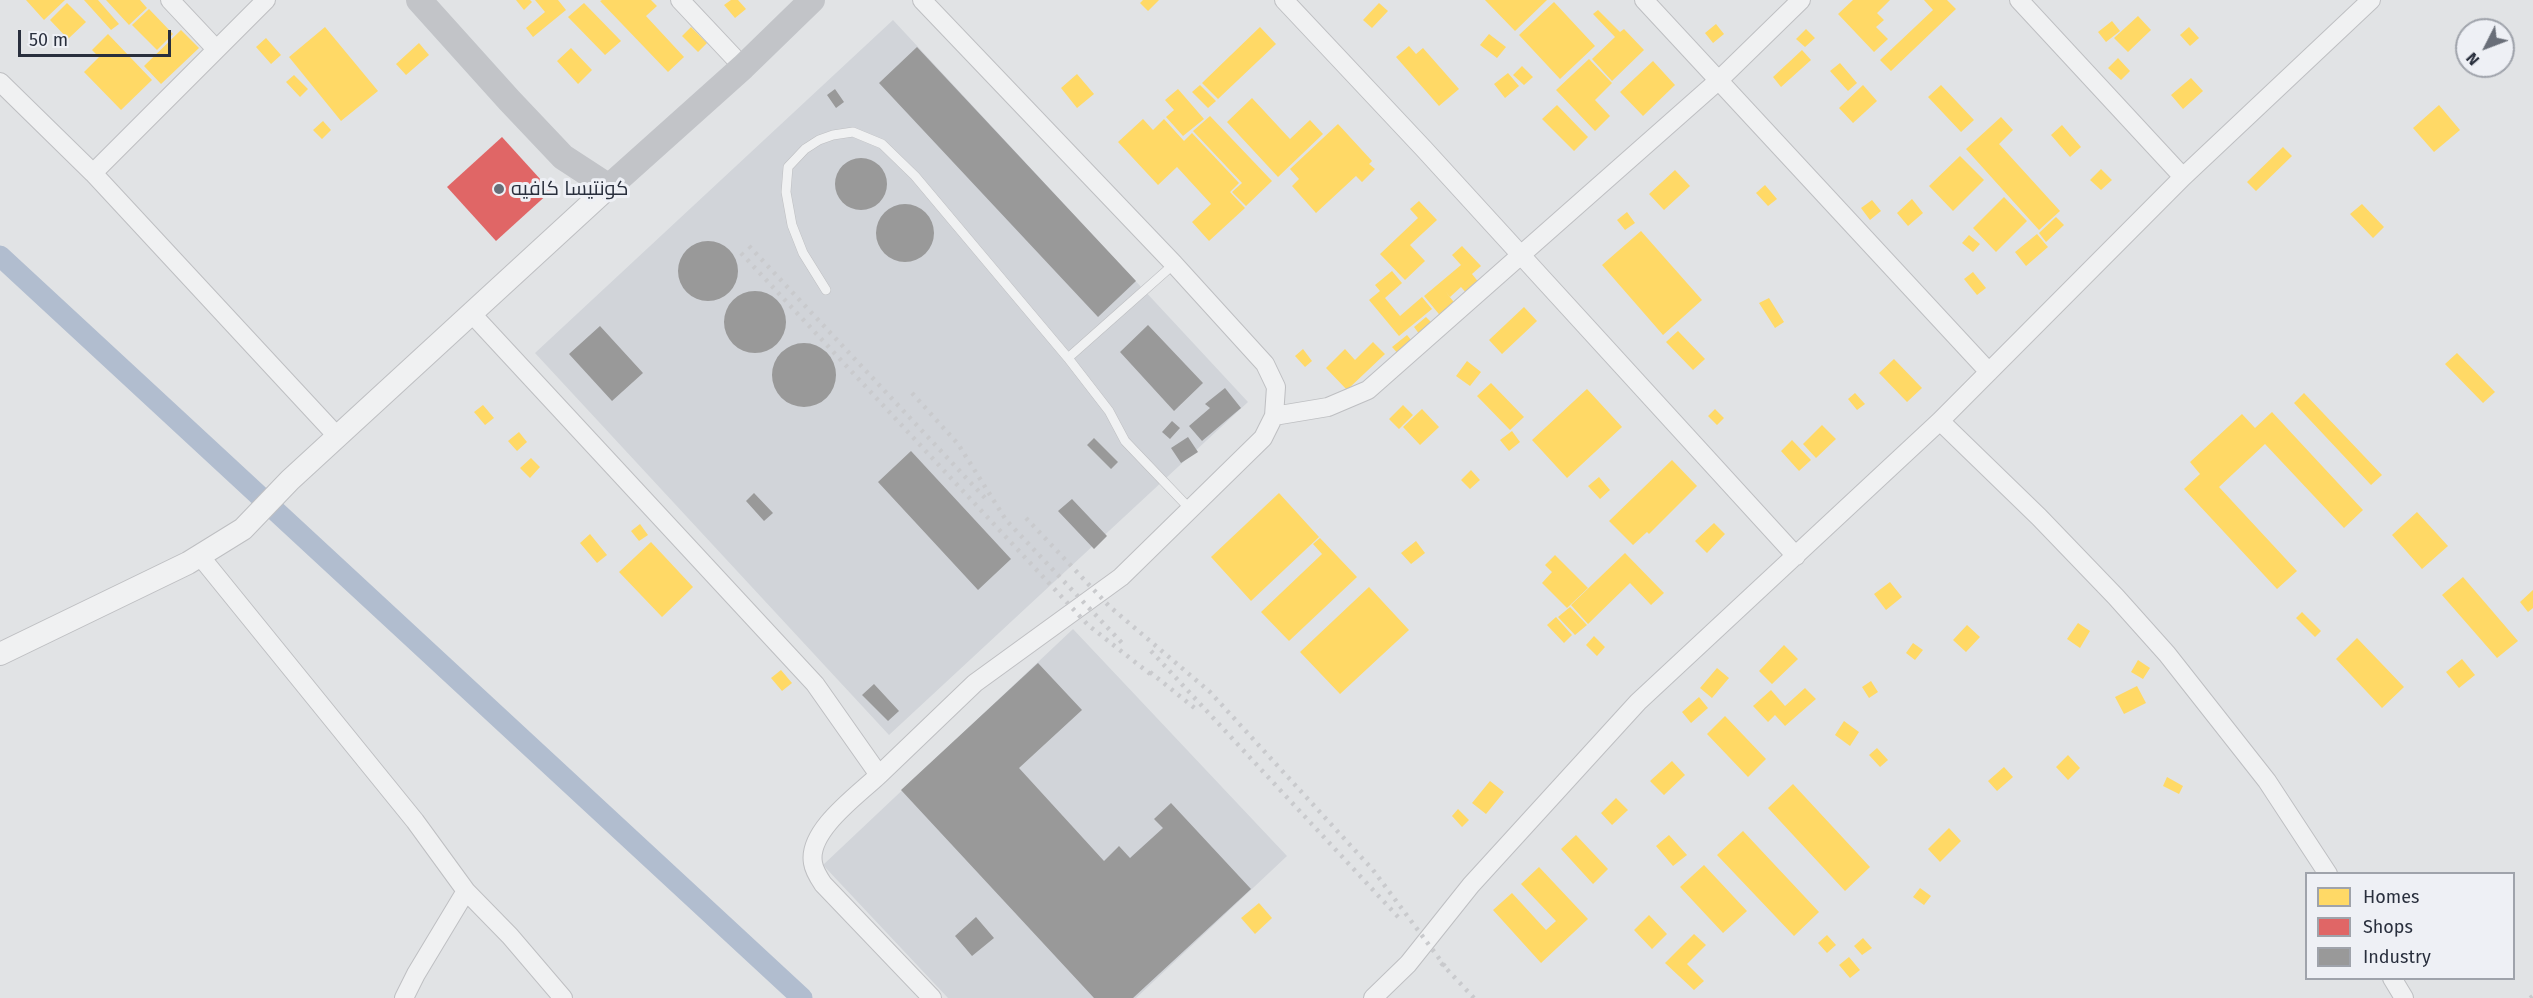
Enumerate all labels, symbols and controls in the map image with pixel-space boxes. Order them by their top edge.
scale bar [21,18,174,56]
north arrow [2455,18,2515,78]
text: 50 m [29,29,68,51]
text: N [2462,49,2483,69]
place label: كونتيسا كافيه [511,177,629,201]
marker: كونتيسا كافيه [492,182,506,196]
legend [2305,872,2515,980]
text: Homes [2363,886,2419,908]
text: Shops [2363,916,2413,938]
text: Industry [2363,946,2431,968]

